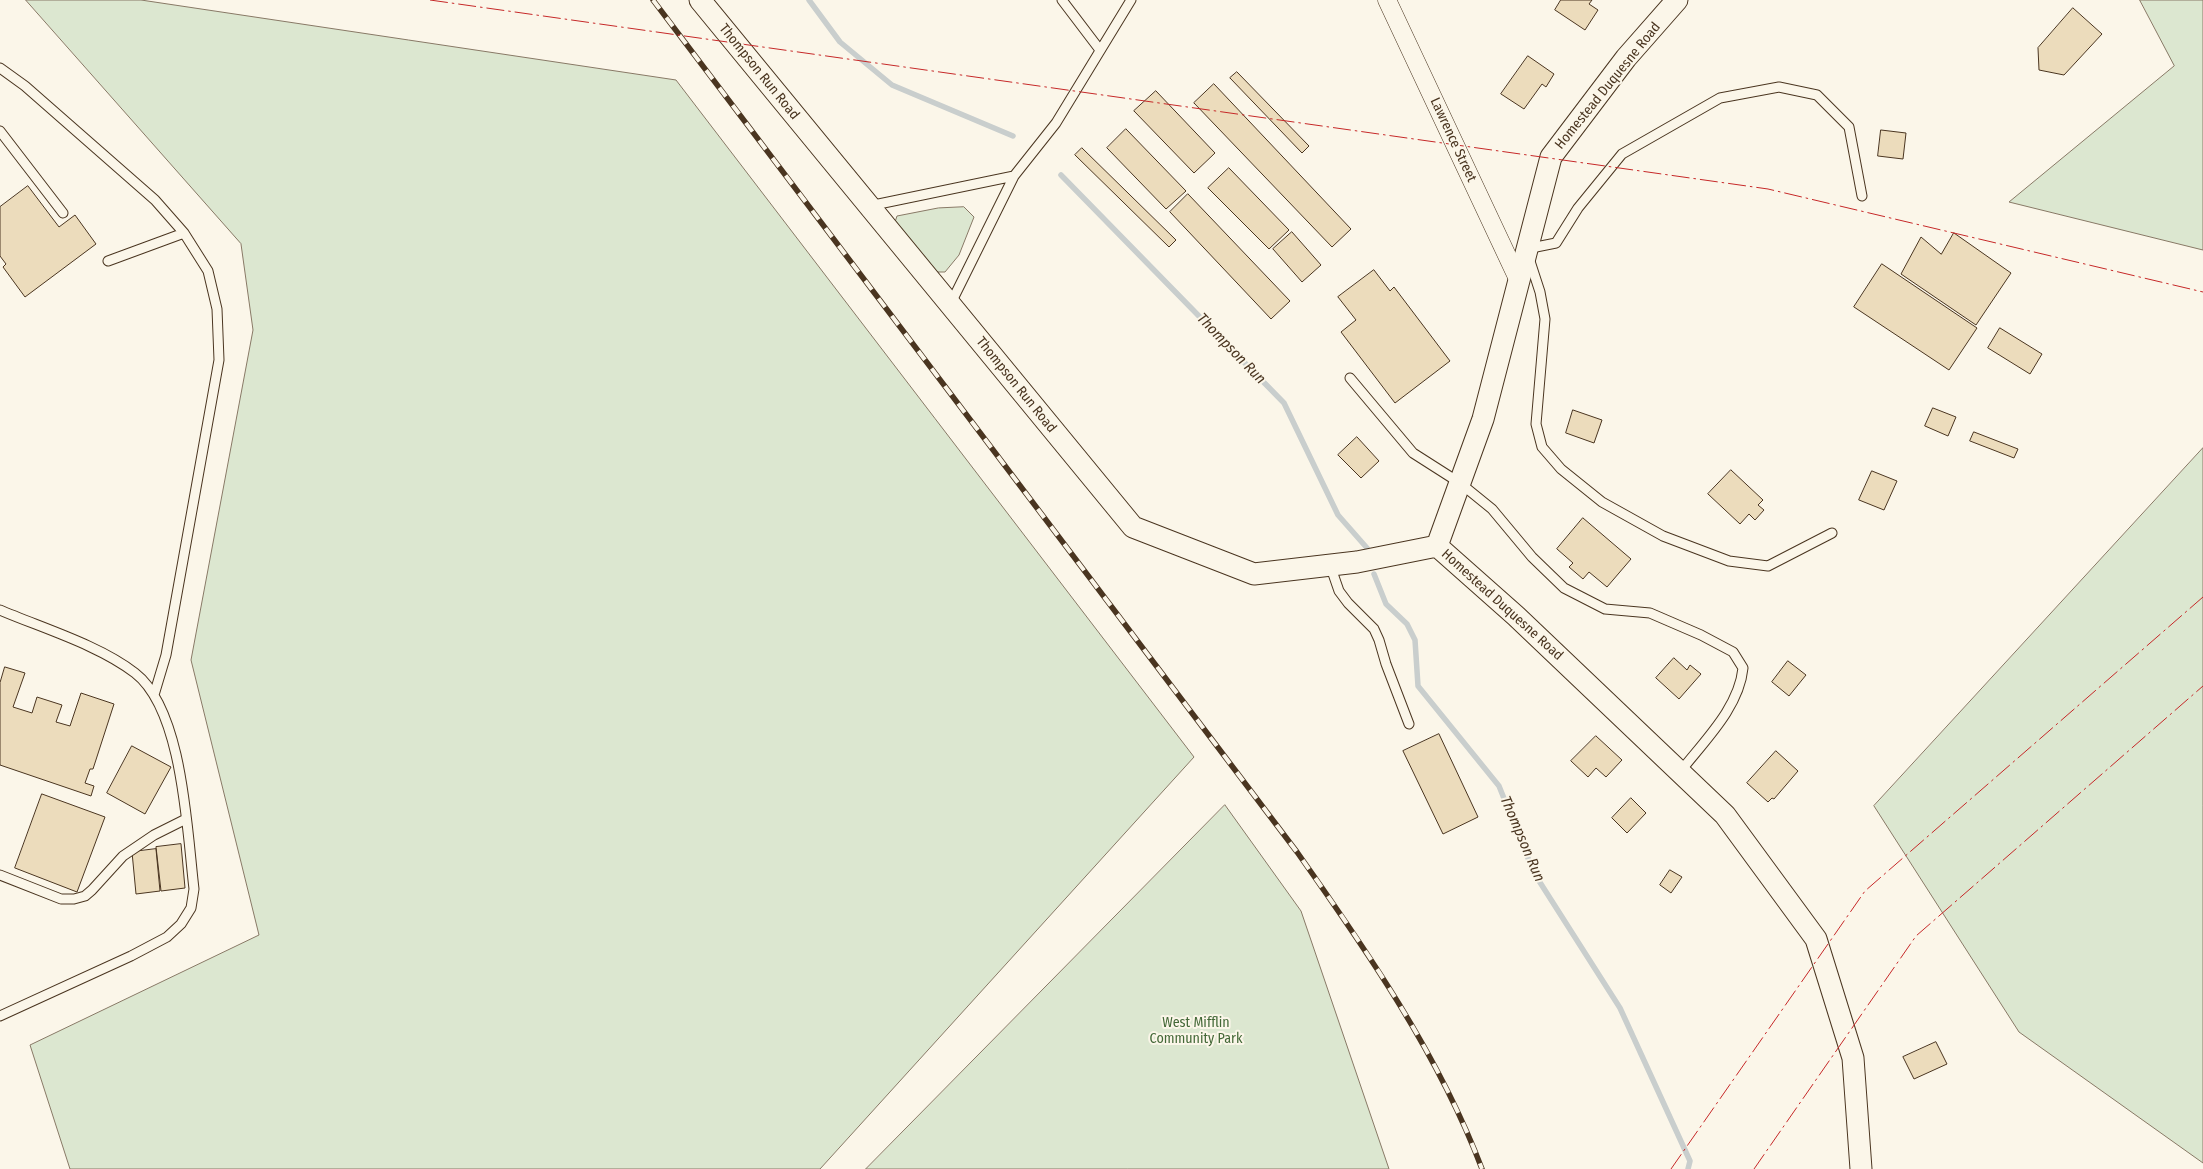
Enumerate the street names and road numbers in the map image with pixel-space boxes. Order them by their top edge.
street label: Homestead Duquesne Road [1552,19,1664,153]
street label: Thompson Run Road [715,21,803,123]
street label: Lawrence Street [1426,95,1480,185]
street label: Thompson Run Road [972,334,1060,436]
street label: Homestead Duquesne Road [1438,546,1566,664]

